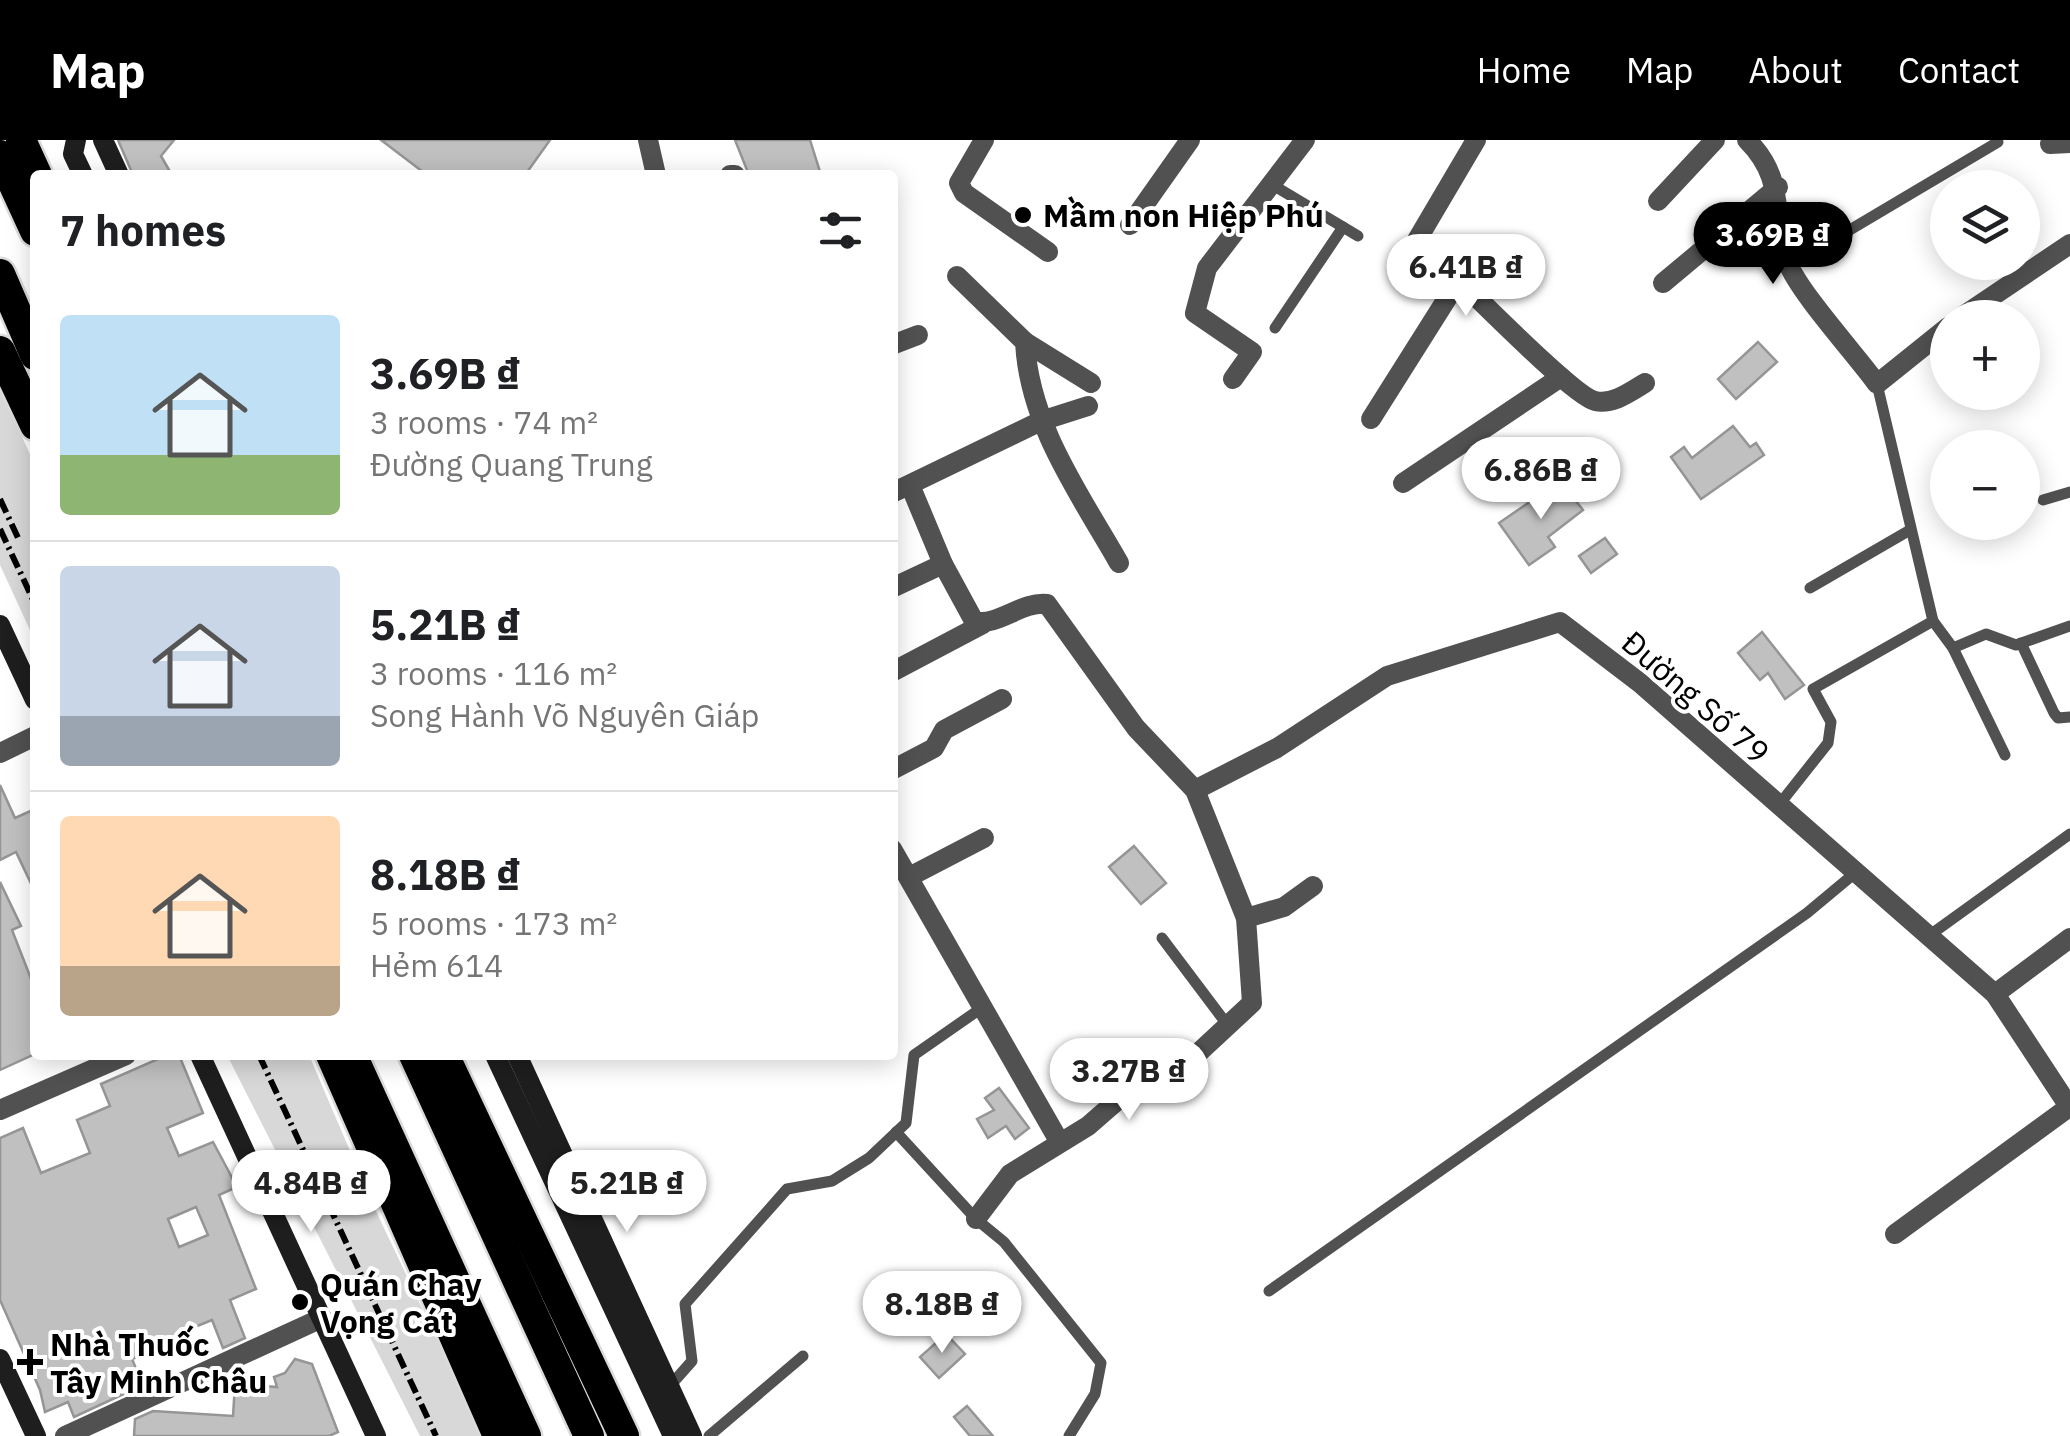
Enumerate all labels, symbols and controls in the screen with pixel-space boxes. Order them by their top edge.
text: Map [50,39,146,101]
text: Home [1477,47,1571,93]
text: Map [1626,47,1693,93]
text: About [1748,47,1843,93]
text: Contact [1898,47,2020,93]
map controls [1930,170,2040,540]
button: layers [1930,170,2040,280]
place label: Mầm non Hiệp Phú [1043,194,1324,236]
pin: 3.69B ₫ [1681,202,1865,287]
text: 7 homes [60,203,226,258]
icon: filters [813,203,868,258]
marker: Mầm non Hiệp Phú [1012,204,1034,226]
text: 3.69B ₫ [1716,213,1830,255]
pin: 6.41B ₫ [1374,234,1558,319]
text: 6.41B ₫ [1409,245,1523,287]
button: + [1930,300,2040,410]
text: 3.69B ₫ [370,346,521,401]
icon: home [140,355,260,475]
text: 3 rooms · 74 m² [370,401,598,443]
button: − [1930,430,2040,540]
pin: 6.86B ₫ [1449,437,1633,522]
text: Đường Quang Trung [370,443,653,485]
text: 6.86B ₫ [1484,448,1598,490]
text: 5.21B ₫ [370,597,521,652]
icon: home [140,606,260,726]
street label: Đường Số 79 [1613,621,1779,773]
text: 3 rooms · 116 m² [370,652,617,694]
text: Song Hành Võ Nguyên Giáp [370,694,759,736]
text: 8.18B ₫ [370,847,521,902]
icon: home [140,856,260,976]
text: 5 rooms · 173 m² [370,902,617,944]
text: Hẻm 614 [370,944,503,986]
pin: 3.27B ₫ [1037,1038,1221,1123]
text: 3.27B ₫ [1072,1049,1186,1091]
pin: 4.84B ₫ [219,1150,403,1235]
pin: 5.21B ₫ [535,1150,719,1235]
text: 4.84B ₫ [254,1161,368,1203]
text: 5.21B ₫ [570,1161,684,1203]
place label: Quán Chay Vọng Cát [320,1263,482,1342]
pin: 8.18B ₫ [850,1271,1034,1356]
text: 8.18B ₫ [885,1282,999,1324]
marker: Quán Chay Vọng Cát [289,1291,311,1313]
place label: Nhà Thuốc Tây Minh Châu [50,1323,267,1402]
marker: Nhà Thuốc Tây Minh Châu [19,1351,41,1373]

